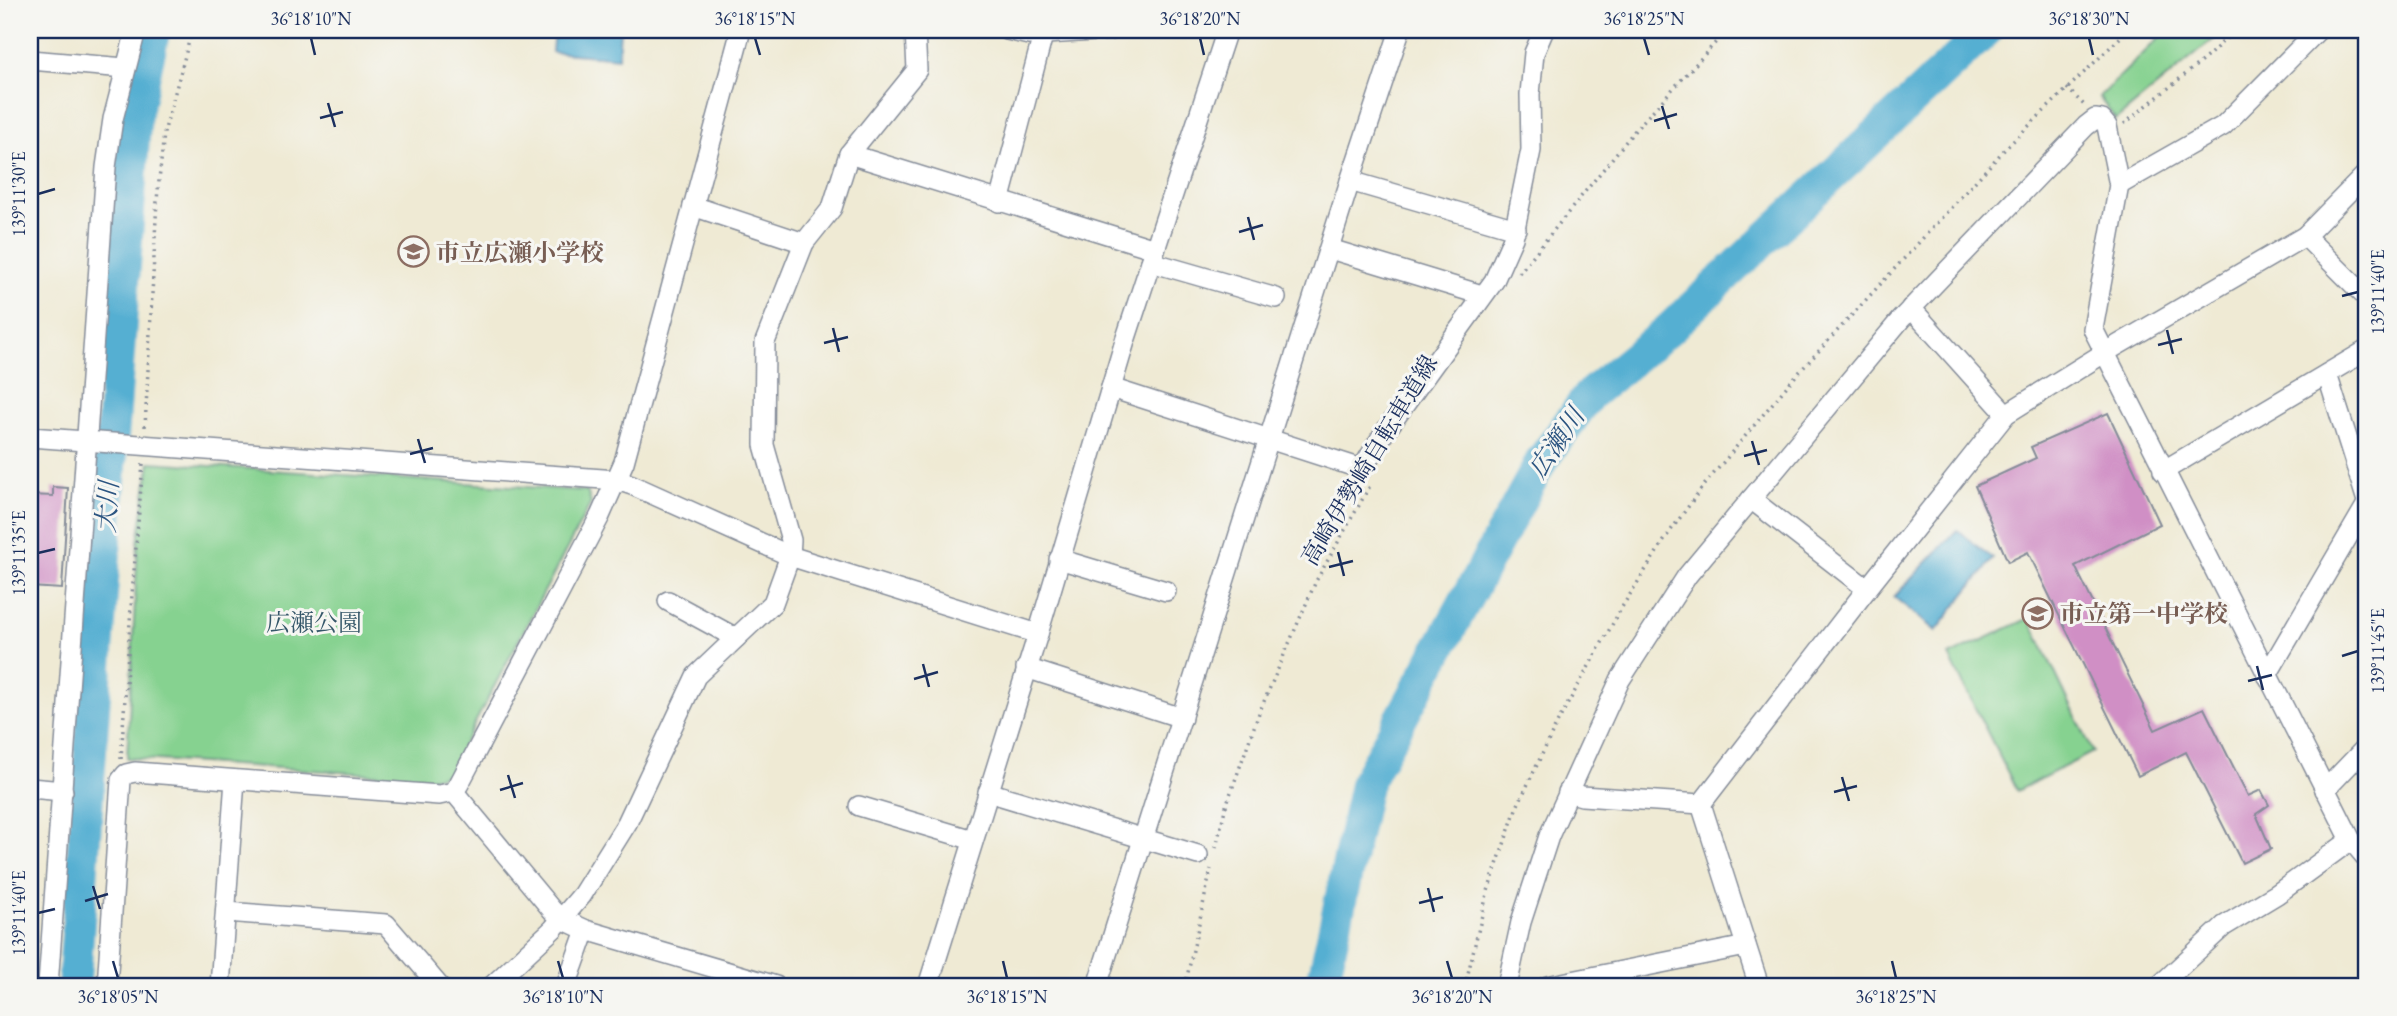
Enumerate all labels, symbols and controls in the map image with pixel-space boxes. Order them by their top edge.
text: 36°18'10"N [271,7,352,30]
text: 36°18'15"N [715,7,796,30]
text: 36°18'20"N [1160,7,1241,30]
text: 36°18'25"N [1604,7,1685,30]
text: 36°18'30"N [2049,7,2130,30]
text: 139°11'30"E [7,151,30,237]
school or university icon: 市立広瀬小学校 [396,235,430,269]
place label: 市立広瀬小学校 [436,237,604,268]
text: 139°11'40"E [2366,249,2389,335]
street label: 高崎伊勢崎自転車道線 [1294,349,1444,571]
water label: 広瀬川 [1520,399,1594,485]
water label: 大川 [88,477,126,534]
text: 139°11'35"E [7,510,30,596]
school or university icon: 市立第一中学校 [2020,596,2054,630]
place label: 市立第一中学校 [2060,598,2228,629]
park label: 広瀬公園 [266,607,362,638]
text: 139°11'45"E [2366,608,2389,694]
text: 139°11'40"E [7,870,30,956]
text: 36°18'05"N [78,985,159,1008]
text: 36°18'10"N [523,985,604,1008]
text: 36°18'15"N [967,985,1048,1008]
text: 36°18'20"N [1412,985,1493,1008]
text: 36°18'25"N [1856,985,1937,1008]

